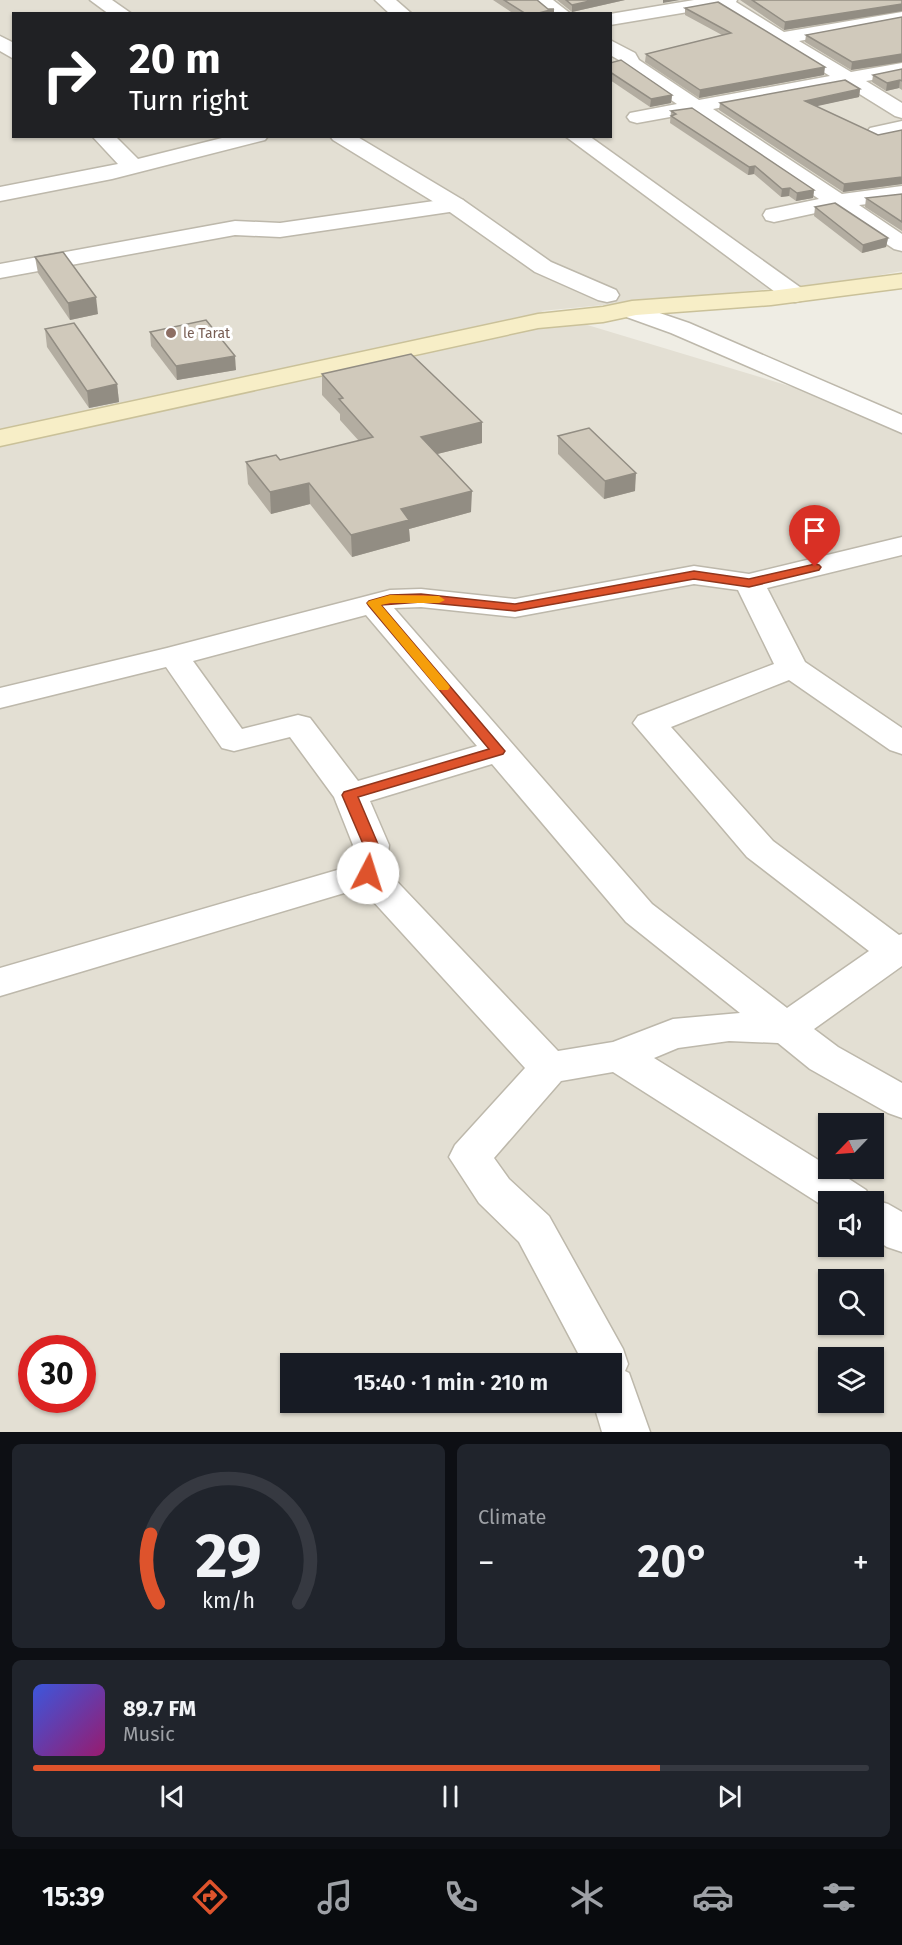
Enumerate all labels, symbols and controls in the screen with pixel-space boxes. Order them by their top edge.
text: 20 m [129,34,221,84]
icon: right [30,36,108,114]
text: Turn right [129,85,249,117]
place label: le Tarat [183,325,231,342]
marker: le Tarat [164,326,178,340]
pin [789,505,840,567]
icon: arrive [798,514,831,547]
position arrow [336,841,400,905]
north arrow [818,1113,884,1179]
map controls [818,1113,884,1413]
button: sound [818,1191,884,1257]
button: search [818,1269,884,1335]
speed limit sign: 30 [18,1335,96,1413]
button: layers [818,1347,884,1413]
text: 15:40 · 1 min · 210 m [354,1369,548,1396]
text: Climate [478,1505,546,1529]
text: 29 [195,1519,262,1594]
text: 20° [637,1535,710,1589]
text: − [478,1543,495,1583]
text: + [853,1543,869,1583]
text: km/h [202,1588,255,1614]
text: 89.7 FM [123,1695,196,1722]
text: Music [123,1722,175,1746]
icon: previous [156,1780,189,1813]
icon: pause [434,1780,467,1813]
icon: next [713,1780,746,1813]
icon: directions [189,1876,231,1918]
icon: music [314,1876,356,1918]
icon: phone [440,1876,482,1918]
icon: climate [566,1876,608,1918]
icon: car [692,1876,734,1918]
icon: filters [818,1876,860,1918]
text: 15:39 [42,1881,105,1913]

